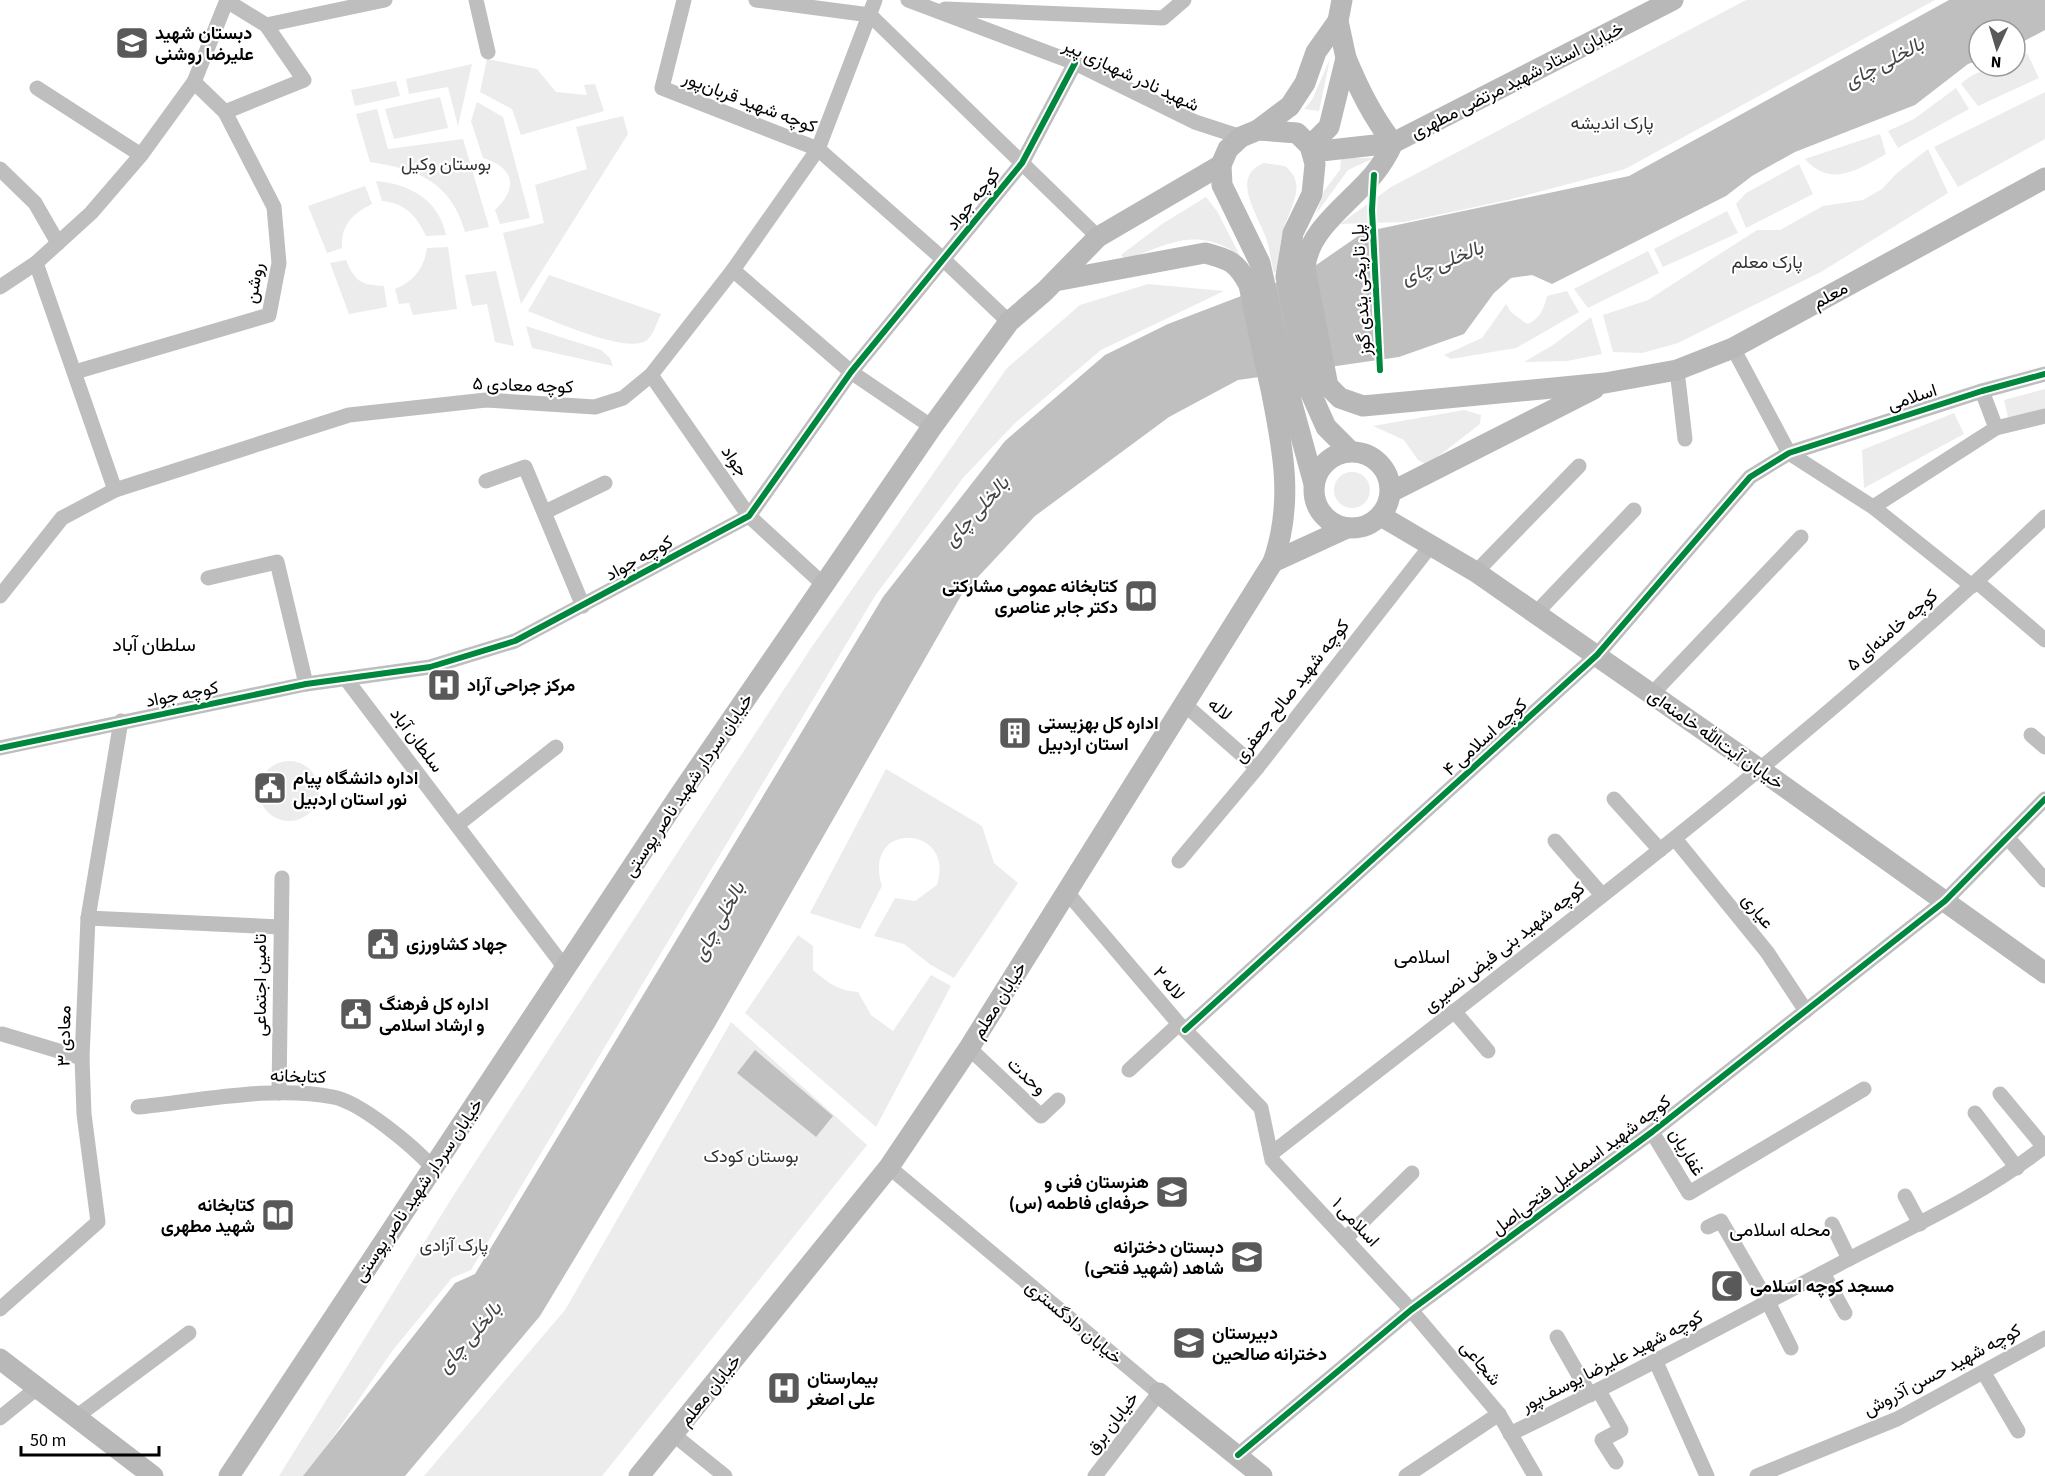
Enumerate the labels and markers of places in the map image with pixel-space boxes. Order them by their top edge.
place label: دبستان شهید علیرضا روشنی [155,21,254,67]
school or university icon: دبستان شهید علیرضا روشنی [114,25,150,61]
place label: کتابخانه عمومی مشارکتی دکتر جابر عناصری [942,574,1118,620]
library icon: کتابخانه عمومی مشارکتی دکتر جابر عناصری [1123,578,1159,614]
hospital icon: مرکز جراحی آراد [426,667,462,703]
place label: مرکز جراحی آراد [467,673,575,698]
place label: اداره کل بهزیستی استان اردبیل [1038,711,1159,757]
building icon: اداره کل بهزیستی استان اردبیل [997,715,1033,751]
place label: اداره دانشگاه پیام نور استان اردبیل [293,766,418,812]
public building icon: اداره دانشگاه پیام نور استان اردبیل [252,770,288,806]
public building icon: جهاد کشاورزی [365,926,401,962]
place label: جهاد کشاورزی [406,932,507,957]
place label: اداره کل فرهنگ و ارشاد اسلامی [379,992,489,1038]
public building icon: اداره کل فرهنگ و ارشاد اسلامی [338,996,374,1032]
place label: هنرستان فنی و حرفه‌ای فاطمه (س) [1009,1170,1149,1216]
school or university icon: هنرستان فنی و حرفه‌ای فاطمه (س) [1154,1174,1190,1210]
place label: کتابخانه شهید مطهری [161,1193,255,1239]
library icon: کتابخانه شهید مطهری [260,1197,296,1233]
place label: دبستان دخترانه شاهد (شهید فتحی) [1084,1235,1224,1281]
school or university icon: دبستان دخترانه شاهد (شهید فتحی) [1229,1239,1265,1275]
mosque icon: مسجد کوچه اسلامی [1709,1268,1745,1304]
place label: مسجد کوچه اسلامی [1750,1274,1895,1299]
place label: دبیرستان دخترانه صالحین [1212,1321,1327,1367]
school or university icon: دبیرستان دخترانه صالحین [1171,1325,1207,1361]
place label: بیمارستان علی اصغر [806,1366,878,1412]
hospital icon: بیمارستان علی اصغر [766,1370,802,1406]

